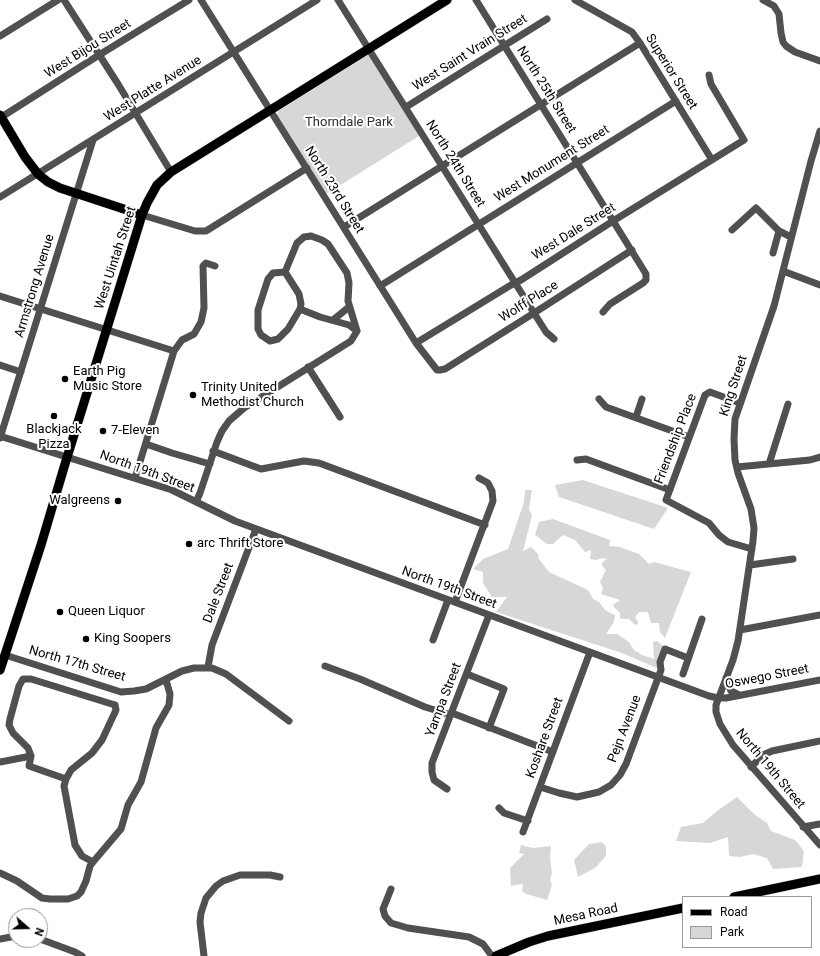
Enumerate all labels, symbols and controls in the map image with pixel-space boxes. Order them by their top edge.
street label: West Saint Vrain Street [410,11,530,95]
street label: West Bijou Street [42,16,134,82]
street label: Superior Street [642,31,700,113]
street label: North 25th Street [513,44,579,136]
street label: West Platte Avenue [101,53,205,125]
park label: Thorndale Park [305,115,393,131]
street label: North 24th Street [422,118,488,210]
street label: West Monument Street [492,122,612,206]
street label: North 23rd Street [301,144,367,236]
street label: West Dale Street [529,200,619,264]
street label: West Uintah Street [92,205,140,311]
street label: Armstrong Avenue [12,232,58,340]
street label: Wolff Place [497,278,561,326]
street label: King Street [717,353,751,419]
place label: Earth Pig Music Store [73,364,142,395]
marker: Earth Pig Music Store [60,374,70,384]
place label: Trinity United Methodist Church [201,380,304,411]
marker: Trinity United Methodist Church [188,390,198,400]
street label: Friendship Place [652,392,700,486]
marker: Blackjack Pizza [49,411,59,421]
place label: Blackjack Pizza [26,422,82,453]
place label: 7-Eleven [111,423,160,439]
marker: 7-Eleven [98,426,108,436]
street label: North 19th Street [98,448,196,496]
place label: Walgreens [49,493,110,509]
marker: Walgreens [113,496,123,506]
place label: arc Thrift Store [197,536,283,552]
marker: arc Thrift Store [184,539,194,549]
street label: Dale Street [200,561,238,625]
street label: North 19th Street [400,564,498,612]
place label: Queen Liquor [68,604,145,620]
marker: Queen Liquor [55,607,65,617]
place label: King Soopers [94,631,171,647]
marker: King Soopers [81,634,91,644]
street label: North 17th Street [27,643,127,685]
street label: Yampa Street [423,661,465,739]
street label: Oswego Street [724,661,810,693]
street label: Pejn Avenue [605,693,645,765]
street label: Koshare Street [523,695,567,781]
street label: North 19th Street [732,726,808,812]
legend [682,896,812,948]
street label: Mesa Road [553,901,619,929]
text: Road [720,905,748,919]
north arrow [8,908,48,948]
text: Park [720,925,744,939]
text: N [31,926,46,938]

